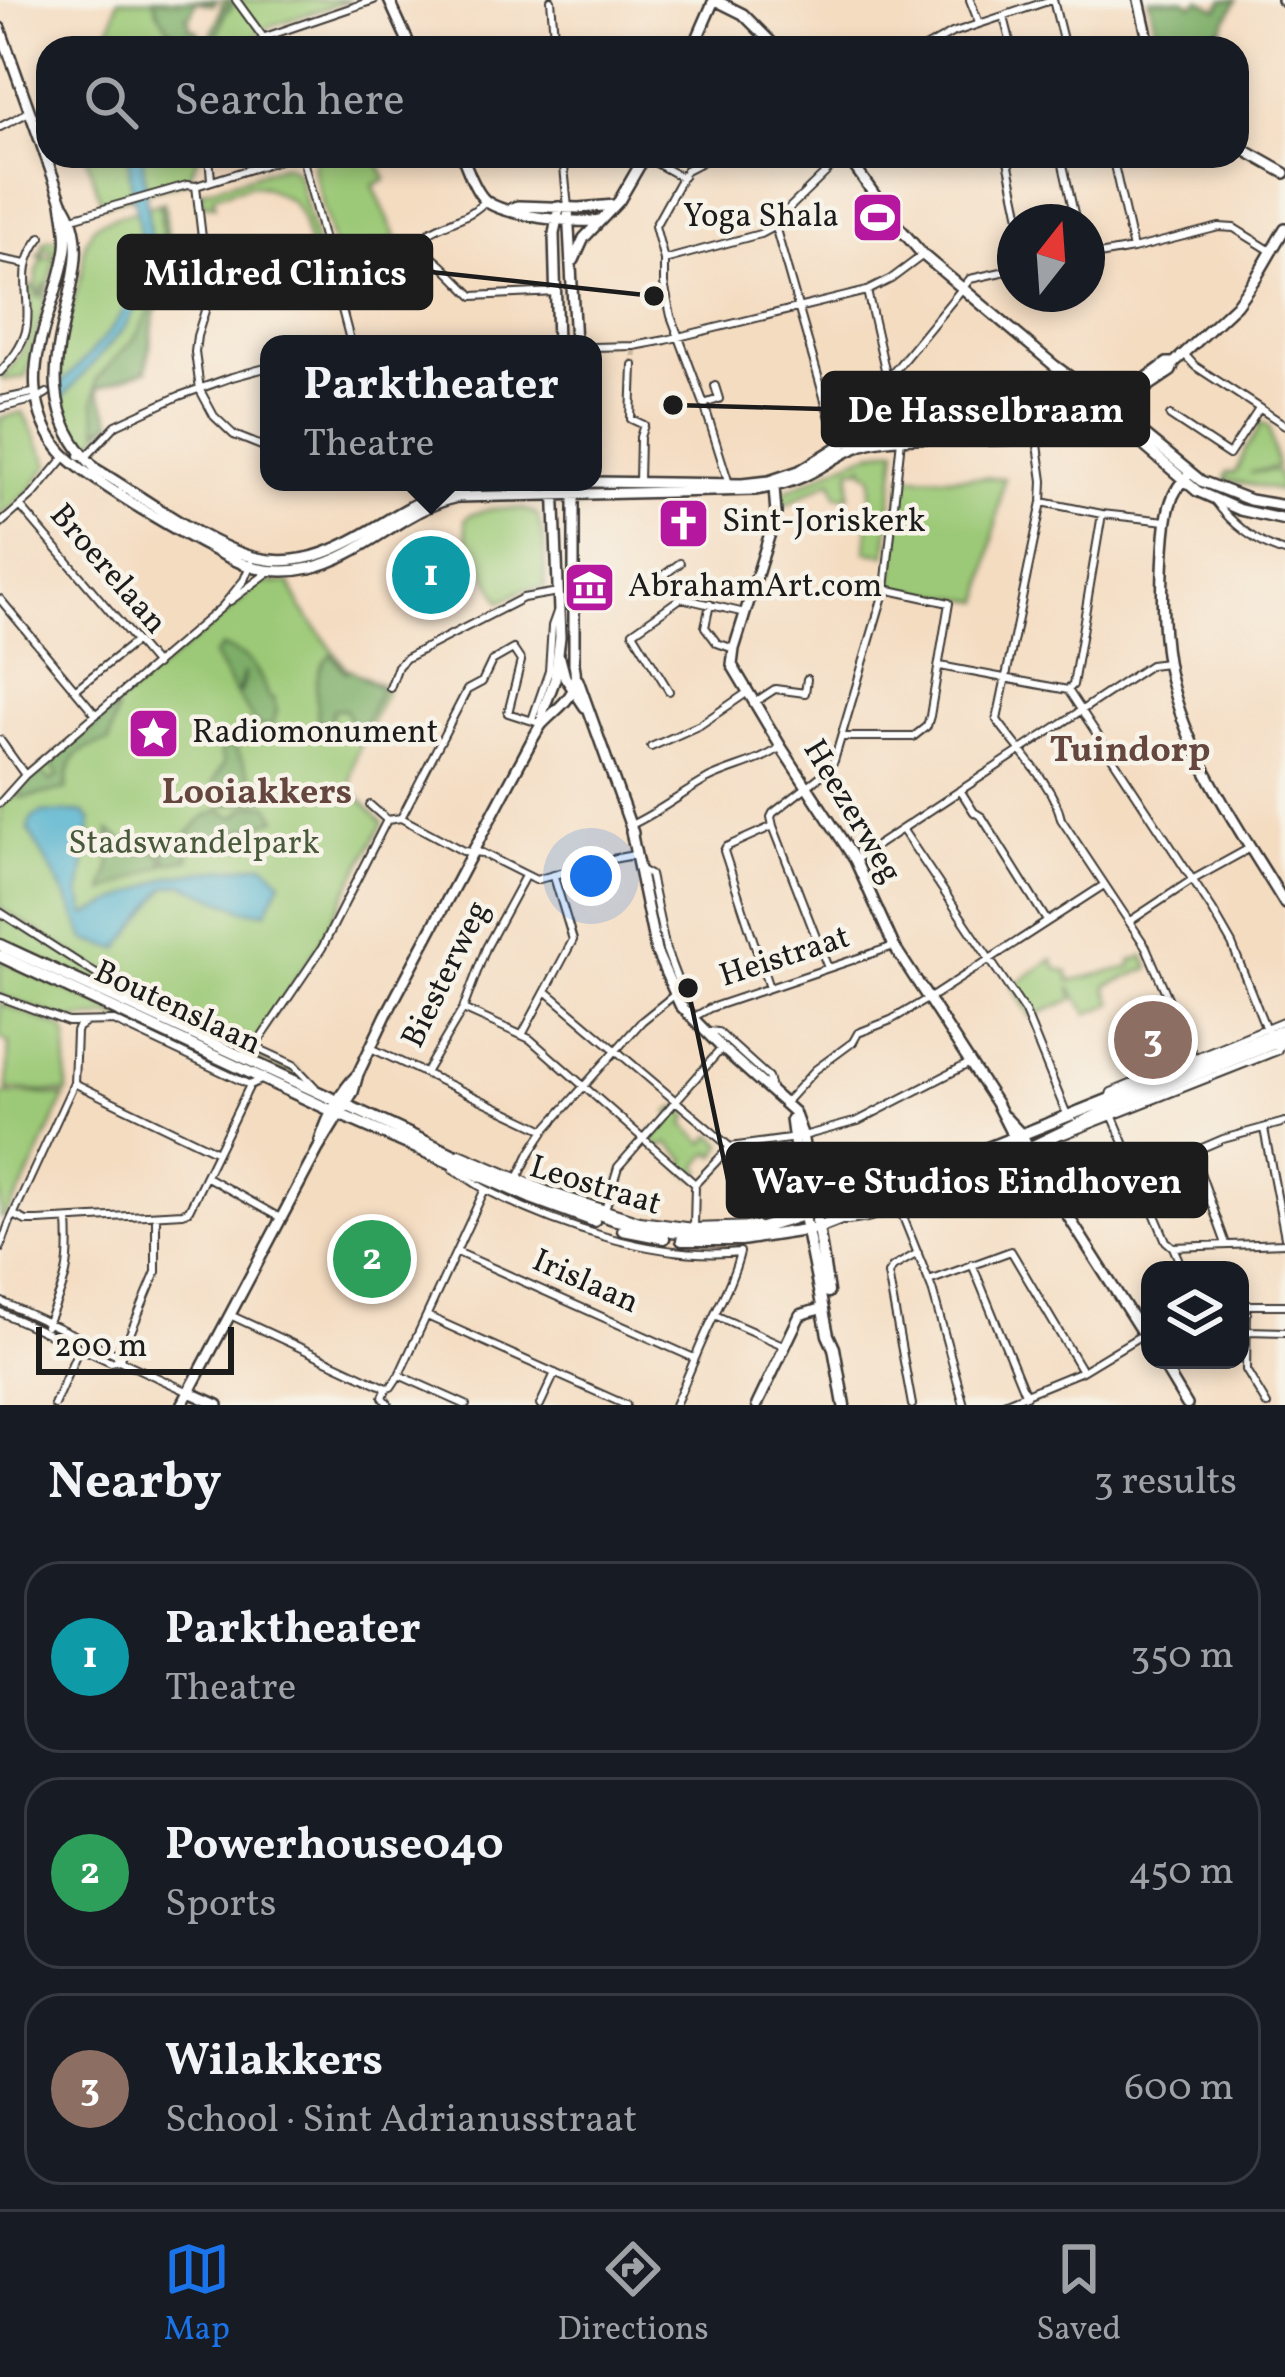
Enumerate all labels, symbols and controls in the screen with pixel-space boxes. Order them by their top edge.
search box [36,36,1249,168]
icon: search [78,69,144,135]
text: Search here [174,71,405,134]
sports icon: Yoga Shala [850,190,906,246]
place label: Yoga Shala [683,195,839,241]
north arrow [997,204,1105,312]
callout: Mildred Clinics [119,236,431,308]
text: Mildred Clinics [143,251,407,301]
popup [260,335,602,491]
text: Parktheater [303,355,559,418]
callout: De Hasselbraam [823,373,1148,445]
text: De Hasselbraam [848,388,1124,438]
text: Theatre [303,418,434,472]
street label: Broerelaan [37,495,177,645]
church icon: Sint-Joriskerk [655,495,711,551]
place label: Sint-Joriskerk [722,500,926,546]
pin: 1 [392,530,470,620]
museum icon: AbrahamArt.com [561,560,617,616]
place label: AbrahamArt.com [628,565,882,611]
place icon: Radiomonument [125,706,181,762]
place label: Radiomonument [192,711,438,757]
district label: Tuindorp [1050,727,1210,777]
street label: Heezerweg [790,732,912,892]
district label: Looiakkers [162,769,352,819]
park label: Stadswandelpark [68,822,320,868]
your location [561,846,621,906]
street label: Biesterweg [392,894,502,1056]
street label: Heistraat [714,915,856,1001]
street label: Boutenslaan [86,950,268,1068]
pin: 3 [1114,995,1192,1085]
callout: Wav-e Studios Eindhoven [728,1144,1206,1216]
street label: Leostraat [524,1145,666,1229]
text: Wav-e Studios Eindhoven [752,1159,1182,1209]
pin: 2 [333,1214,411,1304]
street label: Irislaan [524,1239,646,1327]
map controls [1141,1261,1249,1369]
button: layers [1141,1261,1249,1369]
scale bar [36,1321,234,1374]
text: 200 m [54,1325,148,1371]
text: Nearby [48,1448,222,1519]
text: 3 results [1094,1456,1237,1510]
text: Parktheater [165,1599,421,1662]
text: 1 [82,1630,98,1684]
text: 350 m [1130,1630,1234,1684]
text: Theatre [165,1662,296,1716]
text: Powerhouse040 [165,1815,504,1878]
text: 2 [80,1846,100,1900]
text: 450 m [1128,1846,1234,1900]
text: Sports [165,1878,276,1932]
text: Wilakkers [165,2031,383,2094]
text: 3 [80,2062,100,2116]
text: 600 m [1124,2062,1234,2116]
text: School · Sint Adrianusstraat [165,2094,637,2148]
tab: Map [164,2236,230,2354]
tab: Directions [557,2236,709,2354]
tab: Saved [1036,2236,1121,2354]

